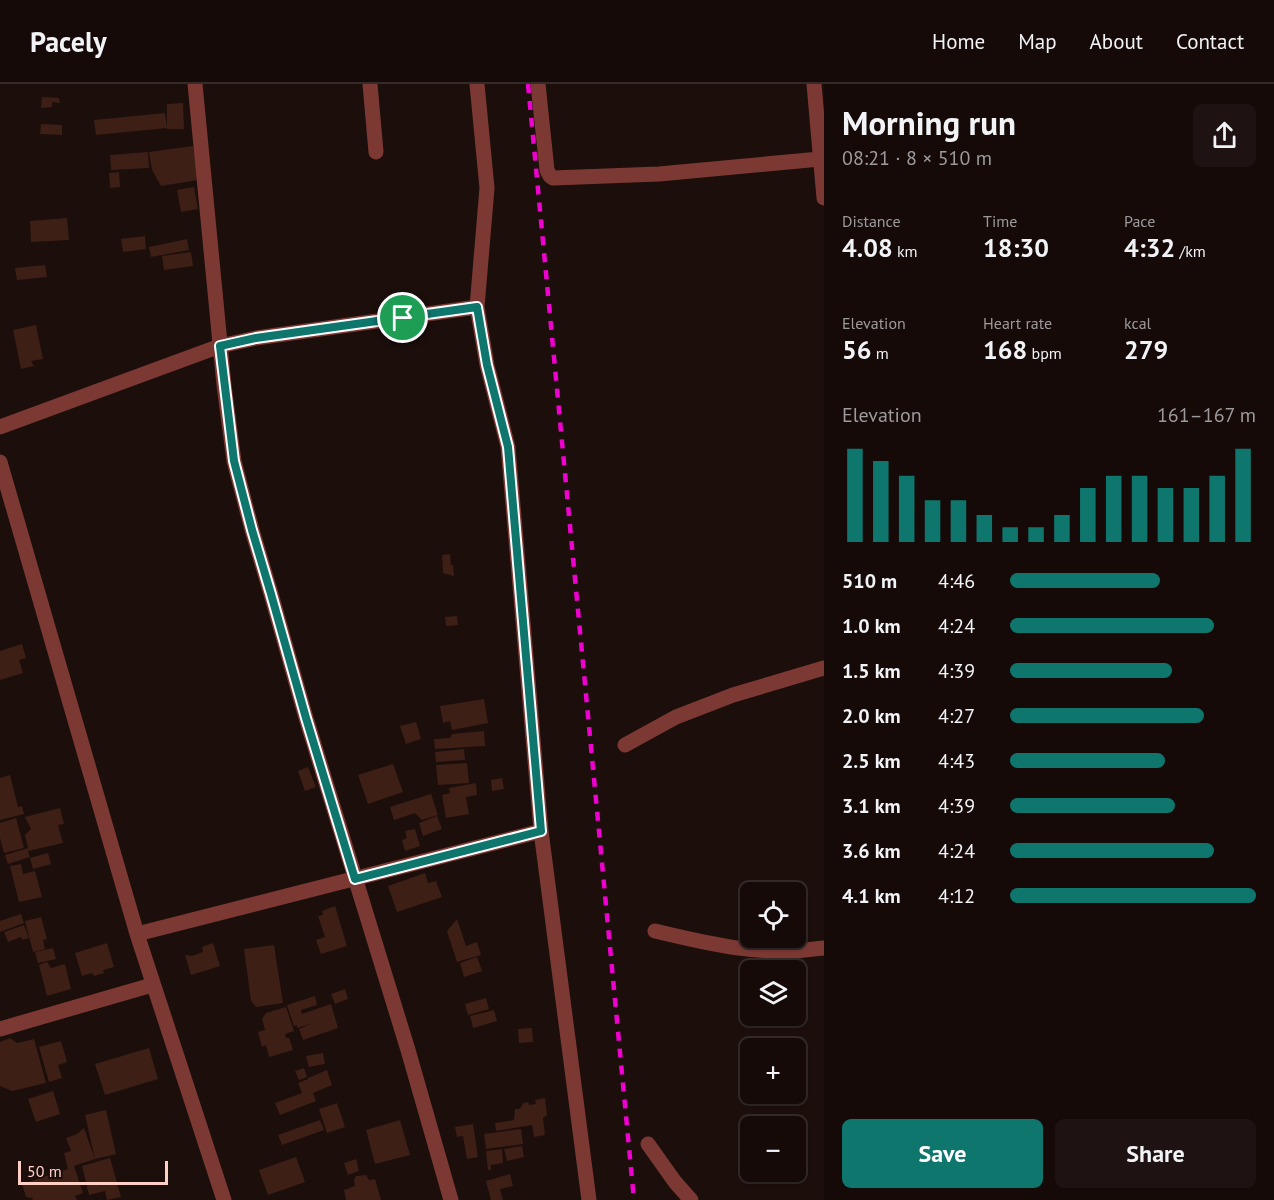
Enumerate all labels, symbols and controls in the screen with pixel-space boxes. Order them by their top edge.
text: Pacely [30,23,107,60]
text: Home [932,28,985,55]
text: Map [1018,28,1057,55]
text: About [1090,28,1143,55]
text: Contact [1176,28,1244,55]
text: Morning run [842,101,1016,144]
button: share [1193,104,1256,167]
text: 08:21 · 8 × 510 m [842,145,992,171]
text: Distance [842,211,901,231]
text: Time [983,211,1017,231]
text: Pace [1124,211,1155,231]
text: 4.08 [842,231,893,264]
text: 18:30 [983,231,1049,264]
text: 4:32 [1124,231,1175,264]
text: km [893,241,918,261]
text: /km [1175,241,1206,261]
pin [377,292,428,343]
icon: arrive [386,301,419,334]
text: Elevation [842,313,906,333]
text: Heart rate [983,313,1052,333]
text: kcal [1124,313,1151,333]
text: 56 [842,333,871,366]
text: 168 [983,333,1027,366]
text: 279 [1124,333,1168,366]
text: m [871,343,889,363]
text: bpm [1027,343,1062,363]
text: Elevation [842,402,922,428]
text: 161–167 m [1157,402,1256,428]
text: 510 m [842,568,897,594]
text: 4:46 [938,568,975,594]
text: 1.0 km [842,613,901,639]
text: 4:24 [938,613,975,639]
text: 1.5 km [842,658,901,684]
text: 4:39 [938,658,975,684]
text: 2.0 km [842,703,901,729]
text: 4:27 [938,703,975,729]
text: 2.5 km [842,748,901,774]
text: 4:43 [938,748,975,774]
text: 3.1 km [842,793,901,819]
text: 4:39 [938,793,975,819]
text: 3.6 km [842,838,901,864]
text: 4:24 [938,838,975,864]
map controls [740,882,806,1182]
button: locate [740,882,806,948]
text: 4.1 km [842,883,901,909]
text: 4:12 [938,883,975,909]
button: layers [740,960,806,1026]
button: + [740,1038,806,1104]
button: − [740,1116,806,1182]
button: Save [842,1119,1043,1188]
button: Share [1055,1119,1256,1188]
scale bar [18,1158,168,1186]
text: 50 m [27,1161,62,1181]

